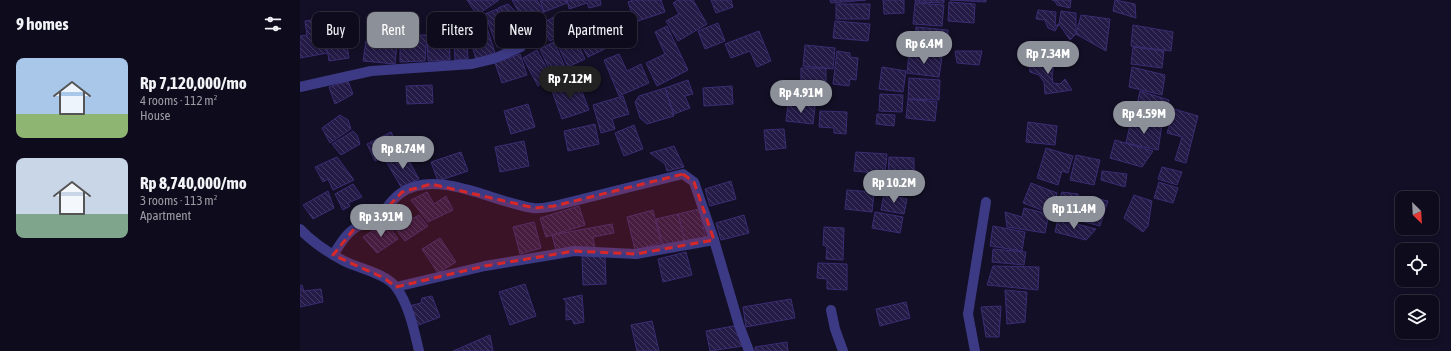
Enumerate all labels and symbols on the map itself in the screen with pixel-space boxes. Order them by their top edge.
pin: Rp 6.4M [887,31,961,65]
pin: Rp 7.34M [1007,41,1089,75]
pin: Rp 7.12M [529,66,611,100]
pin: Rp 4.91M [760,80,842,114]
pin: Rp 4.59M [1103,101,1185,135]
pin: Rp 8.74M [362,136,444,170]
pin: Rp 10.2M [853,170,935,204]
north arrow [1395,191,1439,235]
pin: Rp 11.4M [1033,196,1115,230]
pin: Rp 3.91M [340,204,422,238]

